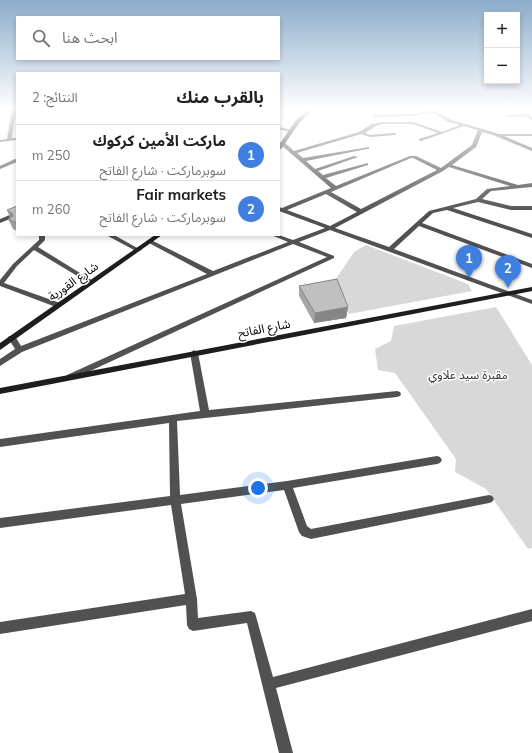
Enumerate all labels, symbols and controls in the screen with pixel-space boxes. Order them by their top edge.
map controls [484,12,520,84]
button: + [484,12,520,48]
search box [16,16,280,60]
icon: search [30,27,52,49]
text: ابحث هنا [62,28,118,47]
button: − [484,48,520,84]
text: بالقرب منك [176,86,264,107]
text: النتائج: 2 [32,89,78,105]
text: ماركت الأمين كركوك [93,131,226,150]
text: 250 m [32,147,70,163]
text: 1 [247,147,255,163]
text: سوبرماركت · شارع الفاتح [100,162,226,178]
text: Fair markets [136,185,226,204]
text: 260 m [32,201,70,217]
text: 2 [247,201,255,217]
text: سوبرماركت · شارع الفاتح [100,209,226,225]
pin: 1 [456,245,482,278]
pin: 2 [495,255,521,288]
street label: شارع القورية [45,258,102,305]
street label: شارع الفاتح [236,316,292,342]
park label: مقبرة سيد علاوي [428,367,508,384]
your location [248,478,268,498]

